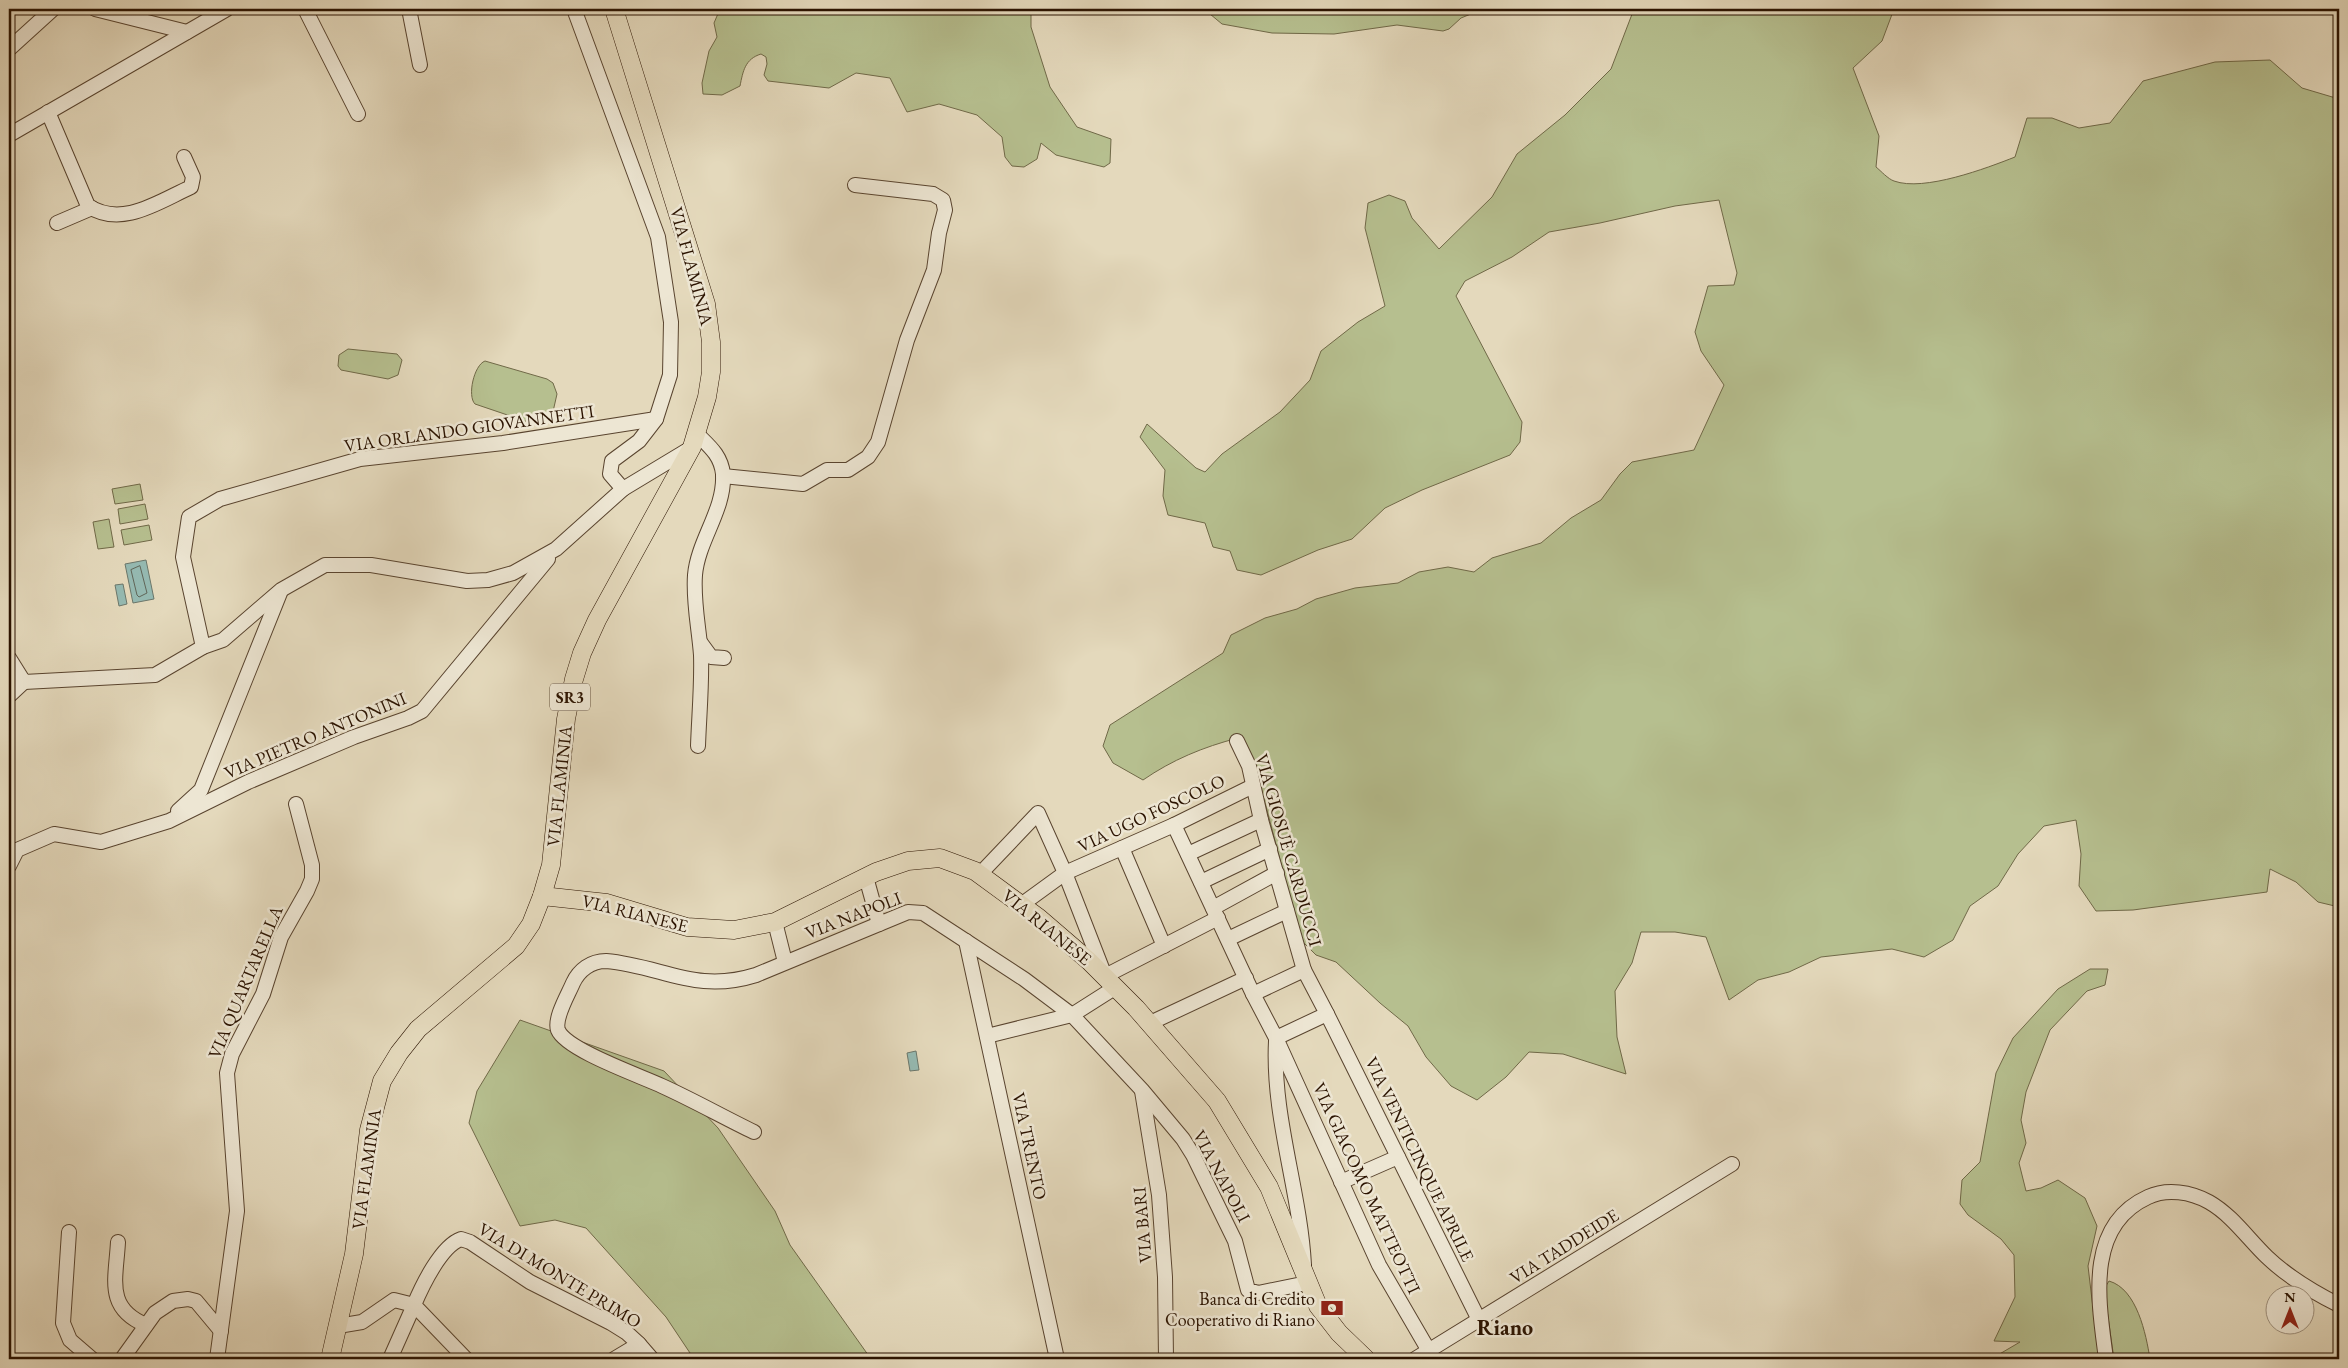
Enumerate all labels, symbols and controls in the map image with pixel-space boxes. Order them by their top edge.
street label: VIA FLAMINIA [665,204,719,328]
street label: VIA ORLANDO GIOVANNETTI [342,399,596,457]
road number: SR3 [550,684,590,710]
street label: VIA PIETRO ANTONINI [220,686,410,784]
street label: VIA FLAMINIA [541,724,577,848]
street label: VIA GIOSUÈ CARDUCCI [1250,751,1328,949]
street label: VIA UGO FOSCOLO [1074,769,1228,857]
street label: VIA RIANESE [998,884,1096,970]
street label: VIA NAPOLI [802,886,904,944]
street label: VIA RIANESE [580,889,690,937]
street label: VIA QUARTARELLA [202,901,288,1062]
street label: VIA VENTICINQUE APRILE [1360,1053,1480,1265]
street label: VIA GIACOMO MATTEOTTI [1308,1079,1426,1297]
street label: VIA TRENTO [1007,1090,1053,1202]
street label: VIA FLAMINIA [346,1107,386,1231]
street label: VIA NAPOLI [1188,1126,1256,1226]
street label: VIA BARI [1127,1186,1157,1264]
street label: VIA TADDEIDE [1505,1203,1623,1289]
street label: VIA DI MONTE PRIMO [474,1217,646,1333]
north arrow [2266,1286,2316,1336]
place label: Banca di Credito Cooperativo di Riano [1165,1287,1315,1331]
text: N [2284,1288,2296,1306]
bank icon: Banca di Credito Cooperativo di Riano [1319,1295,1345,1321]
district label: Riano [1477,1313,1533,1342]

